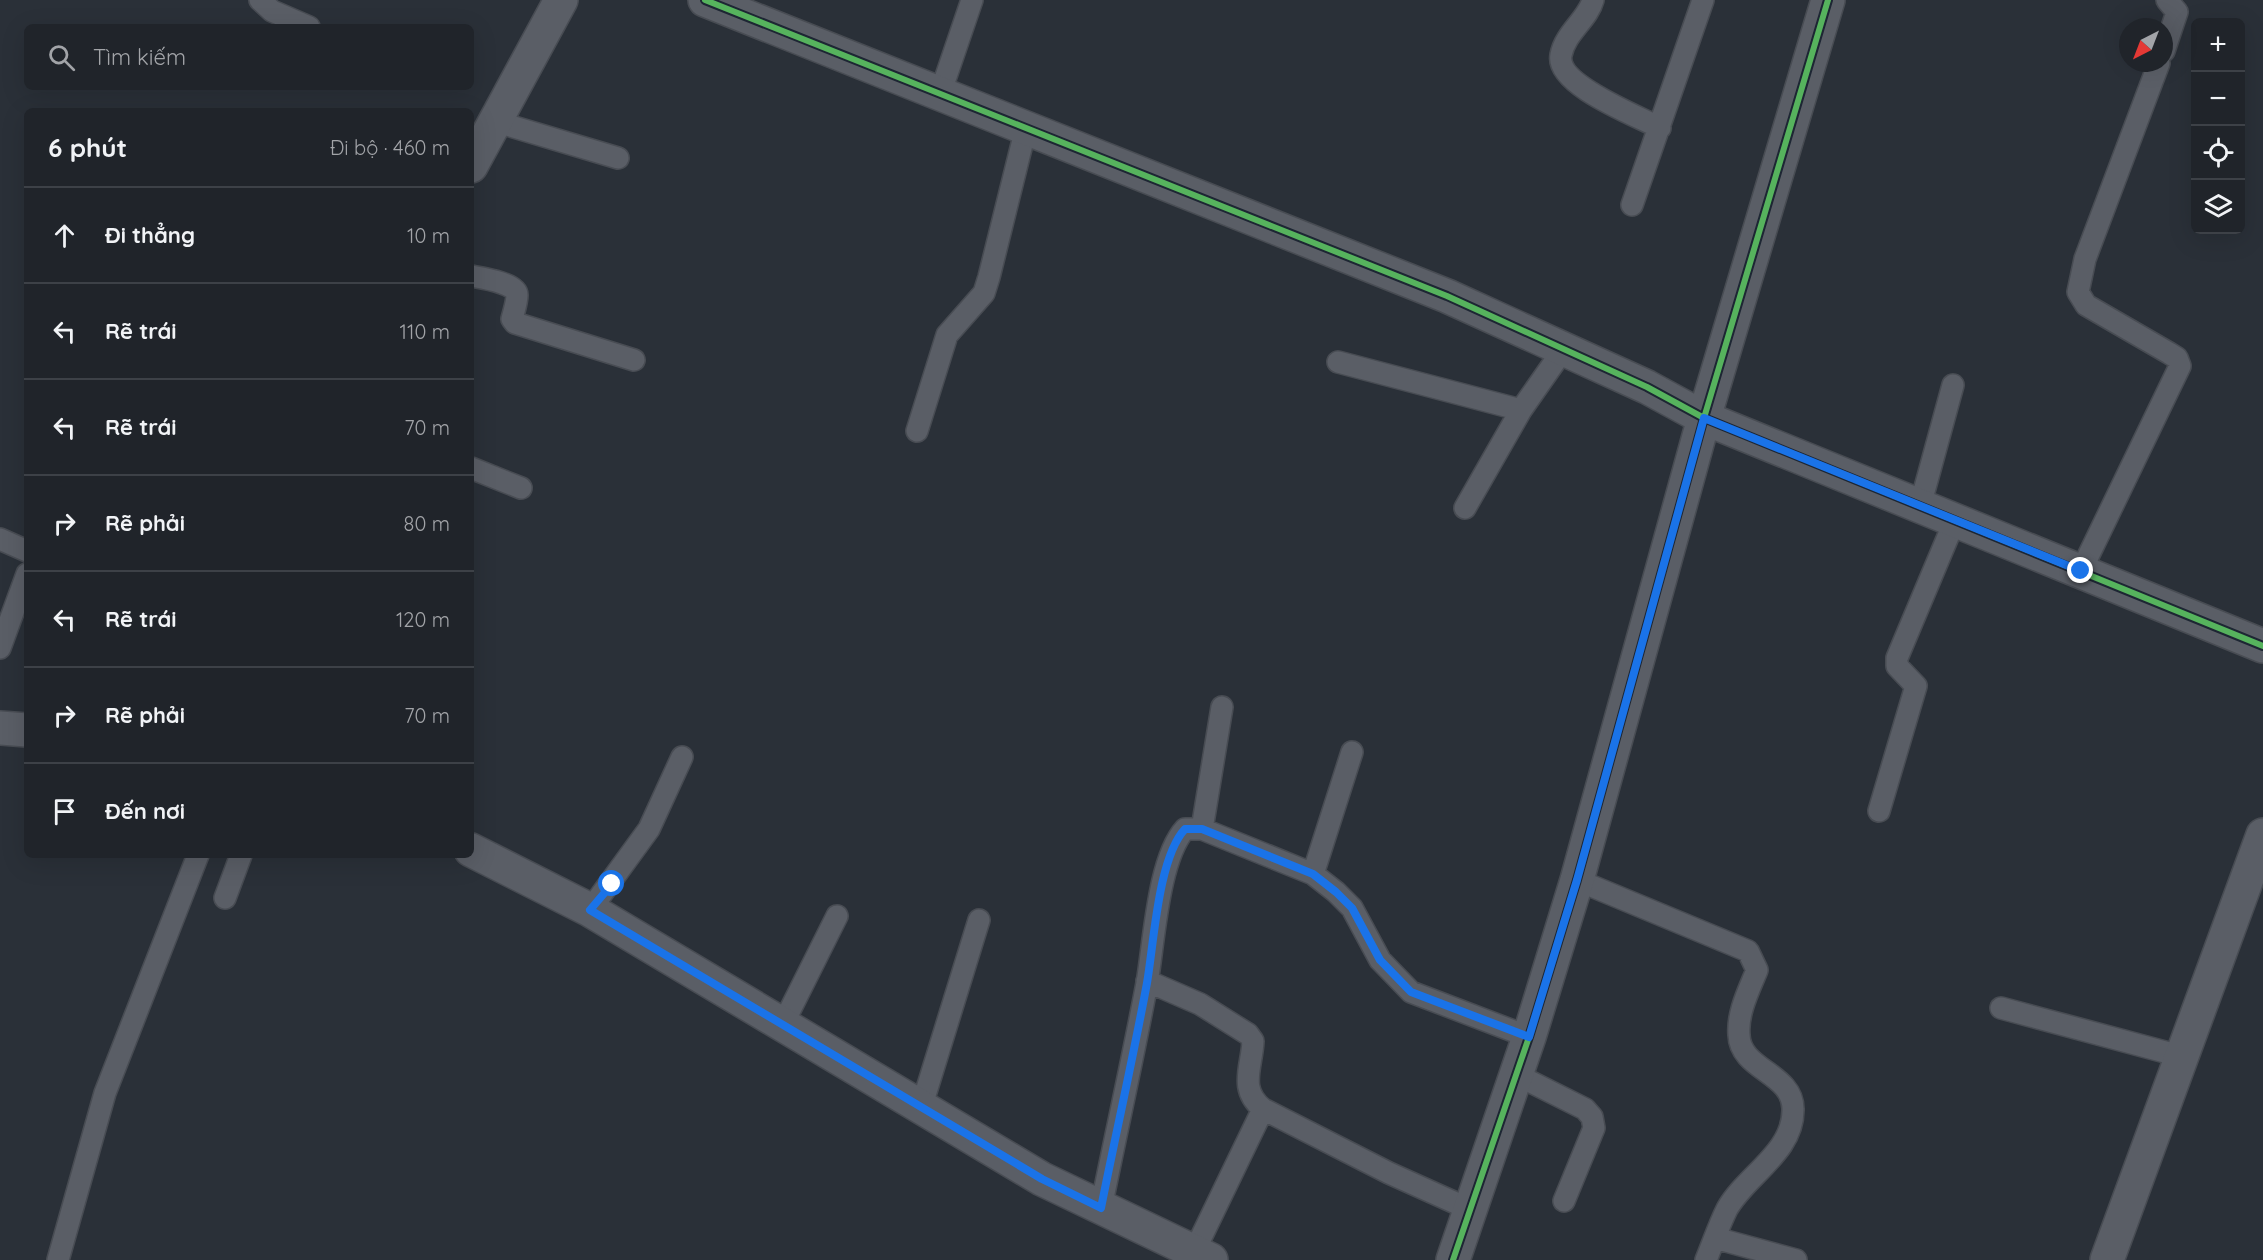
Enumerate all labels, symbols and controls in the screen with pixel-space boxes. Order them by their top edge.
north arrow [2119,18,2173,72]
map controls [2191,18,2245,234]
button: + [2191,18,2245,72]
search box [24,24,474,90]
icon: search [45,41,78,74]
text: Tìm kiếm [93,43,186,71]
button: − [2191,72,2245,126]
button: locate [2191,126,2245,180]
text: 6 phút [48,131,127,164]
text: Đi bộ · 460 m [330,135,450,160]
button: layers [2191,180,2245,234]
icon: ahead [48,219,81,252]
text: Đi thẳng [105,221,195,249]
text: 10 m [407,223,450,248]
icon: left [48,315,81,348]
text: Rẽ trái [105,317,176,345]
text: 110 m [400,319,450,344]
icon: left [48,411,81,444]
text: Rẽ trái [105,413,176,441]
text: 70 m [404,415,450,440]
icon: right [48,507,81,540]
text: Rẽ phải [105,509,185,537]
text: 80 m [404,511,450,536]
route end [2067,557,2093,583]
icon: left [48,603,81,636]
text: Rẽ trái [105,605,176,633]
text: 120 m [396,607,450,632]
icon: right [48,699,81,732]
text: Rẽ phải [105,701,185,729]
text: 70 m [404,703,450,728]
icon: arrive [48,795,81,828]
text: Đến nơi [105,797,185,825]
route start [598,870,624,896]

